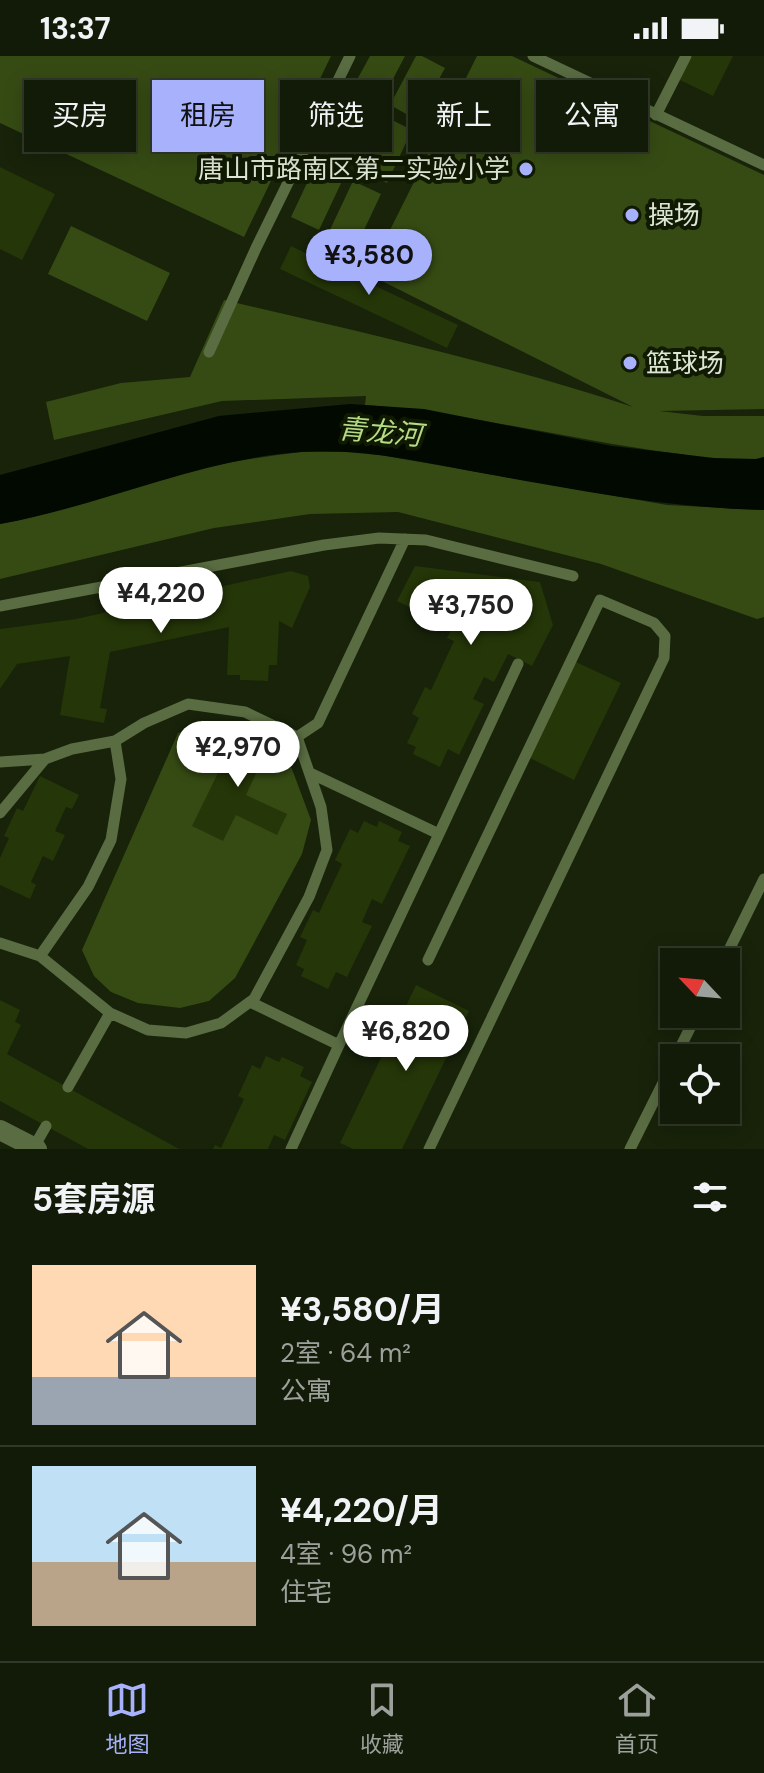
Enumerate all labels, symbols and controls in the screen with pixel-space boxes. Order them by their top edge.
text: 13:37 [40,9,111,48]
chip: 买房 [24,80,136,152]
chip: 租房 [152,80,264,152]
chip: 筛选 [280,80,392,152]
chip: 新上 [408,80,520,152]
chip: 公寓 [536,80,648,152]
place label: 唐山市路南区第二实验小学 [198,152,510,186]
marker: 唐山市路南区第二实验小学 [517,160,535,178]
place label: 操场 [648,198,700,232]
marker: 操场 [623,206,641,224]
pin: ¥3,580 [304,229,434,297]
text: ¥3,580 [324,238,414,272]
place label: 篮球场 [646,346,724,380]
marker: 篮球场 [621,354,639,372]
water label: 青龙河 [337,410,428,455]
pin: ¥4,220 [96,567,226,635]
text: ¥4,220 [117,576,205,610]
pin: ¥3,750 [406,579,536,647]
text: ¥3,750 [428,588,514,622]
pin: ¥2,970 [173,721,303,789]
text: ¥2,970 [195,730,281,764]
north arrow [660,948,740,1028]
map controls [660,948,740,1124]
pin: ¥6,820 [341,1005,471,1073]
text: ¥6,820 [361,1014,451,1048]
button: locate [660,1044,740,1124]
icon: filters [688,1175,732,1219]
text: 5套房源 [32,1177,155,1222]
text: ¥3,580/月 [280,1287,445,1332]
icon: home [96,1297,192,1393]
text: 2室 · 64 m² [280,1336,411,1370]
text: 公寓 [280,1374,332,1408]
text: ¥4,220/月 [280,1488,443,1533]
icon: home [96,1498,192,1594]
text: 4室 · 96 m² [280,1537,412,1571]
text: 住宅 [280,1575,332,1609]
tab: 地图 [105,1678,149,1759]
tab: 收藏 [360,1678,404,1759]
tab: 首页 [615,1678,659,1759]

